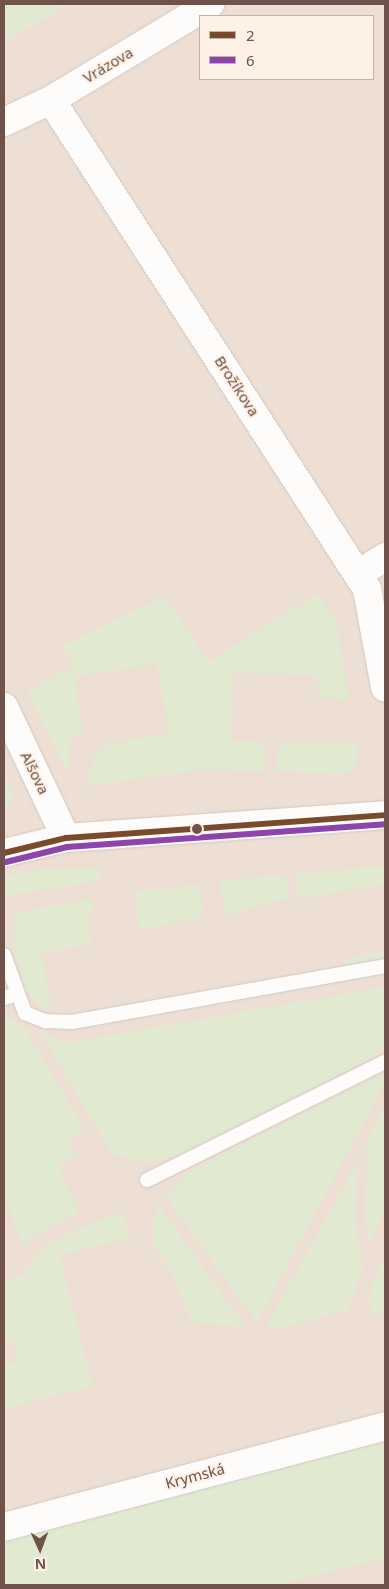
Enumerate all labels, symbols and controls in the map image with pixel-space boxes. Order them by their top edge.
legend [199,15,374,80]
text: 2 [246,25,255,45]
street label: Vrázova [80,43,136,87]
text: 6 [246,50,255,70]
street label: Brožíkova [211,352,263,420]
street label: Alšova [17,749,53,797]
unlabelled marker [192,824,202,834]
street label: Krymská [163,1459,227,1493]
north arrow [15,1524,65,1574]
text: N [35,1555,47,1574]

